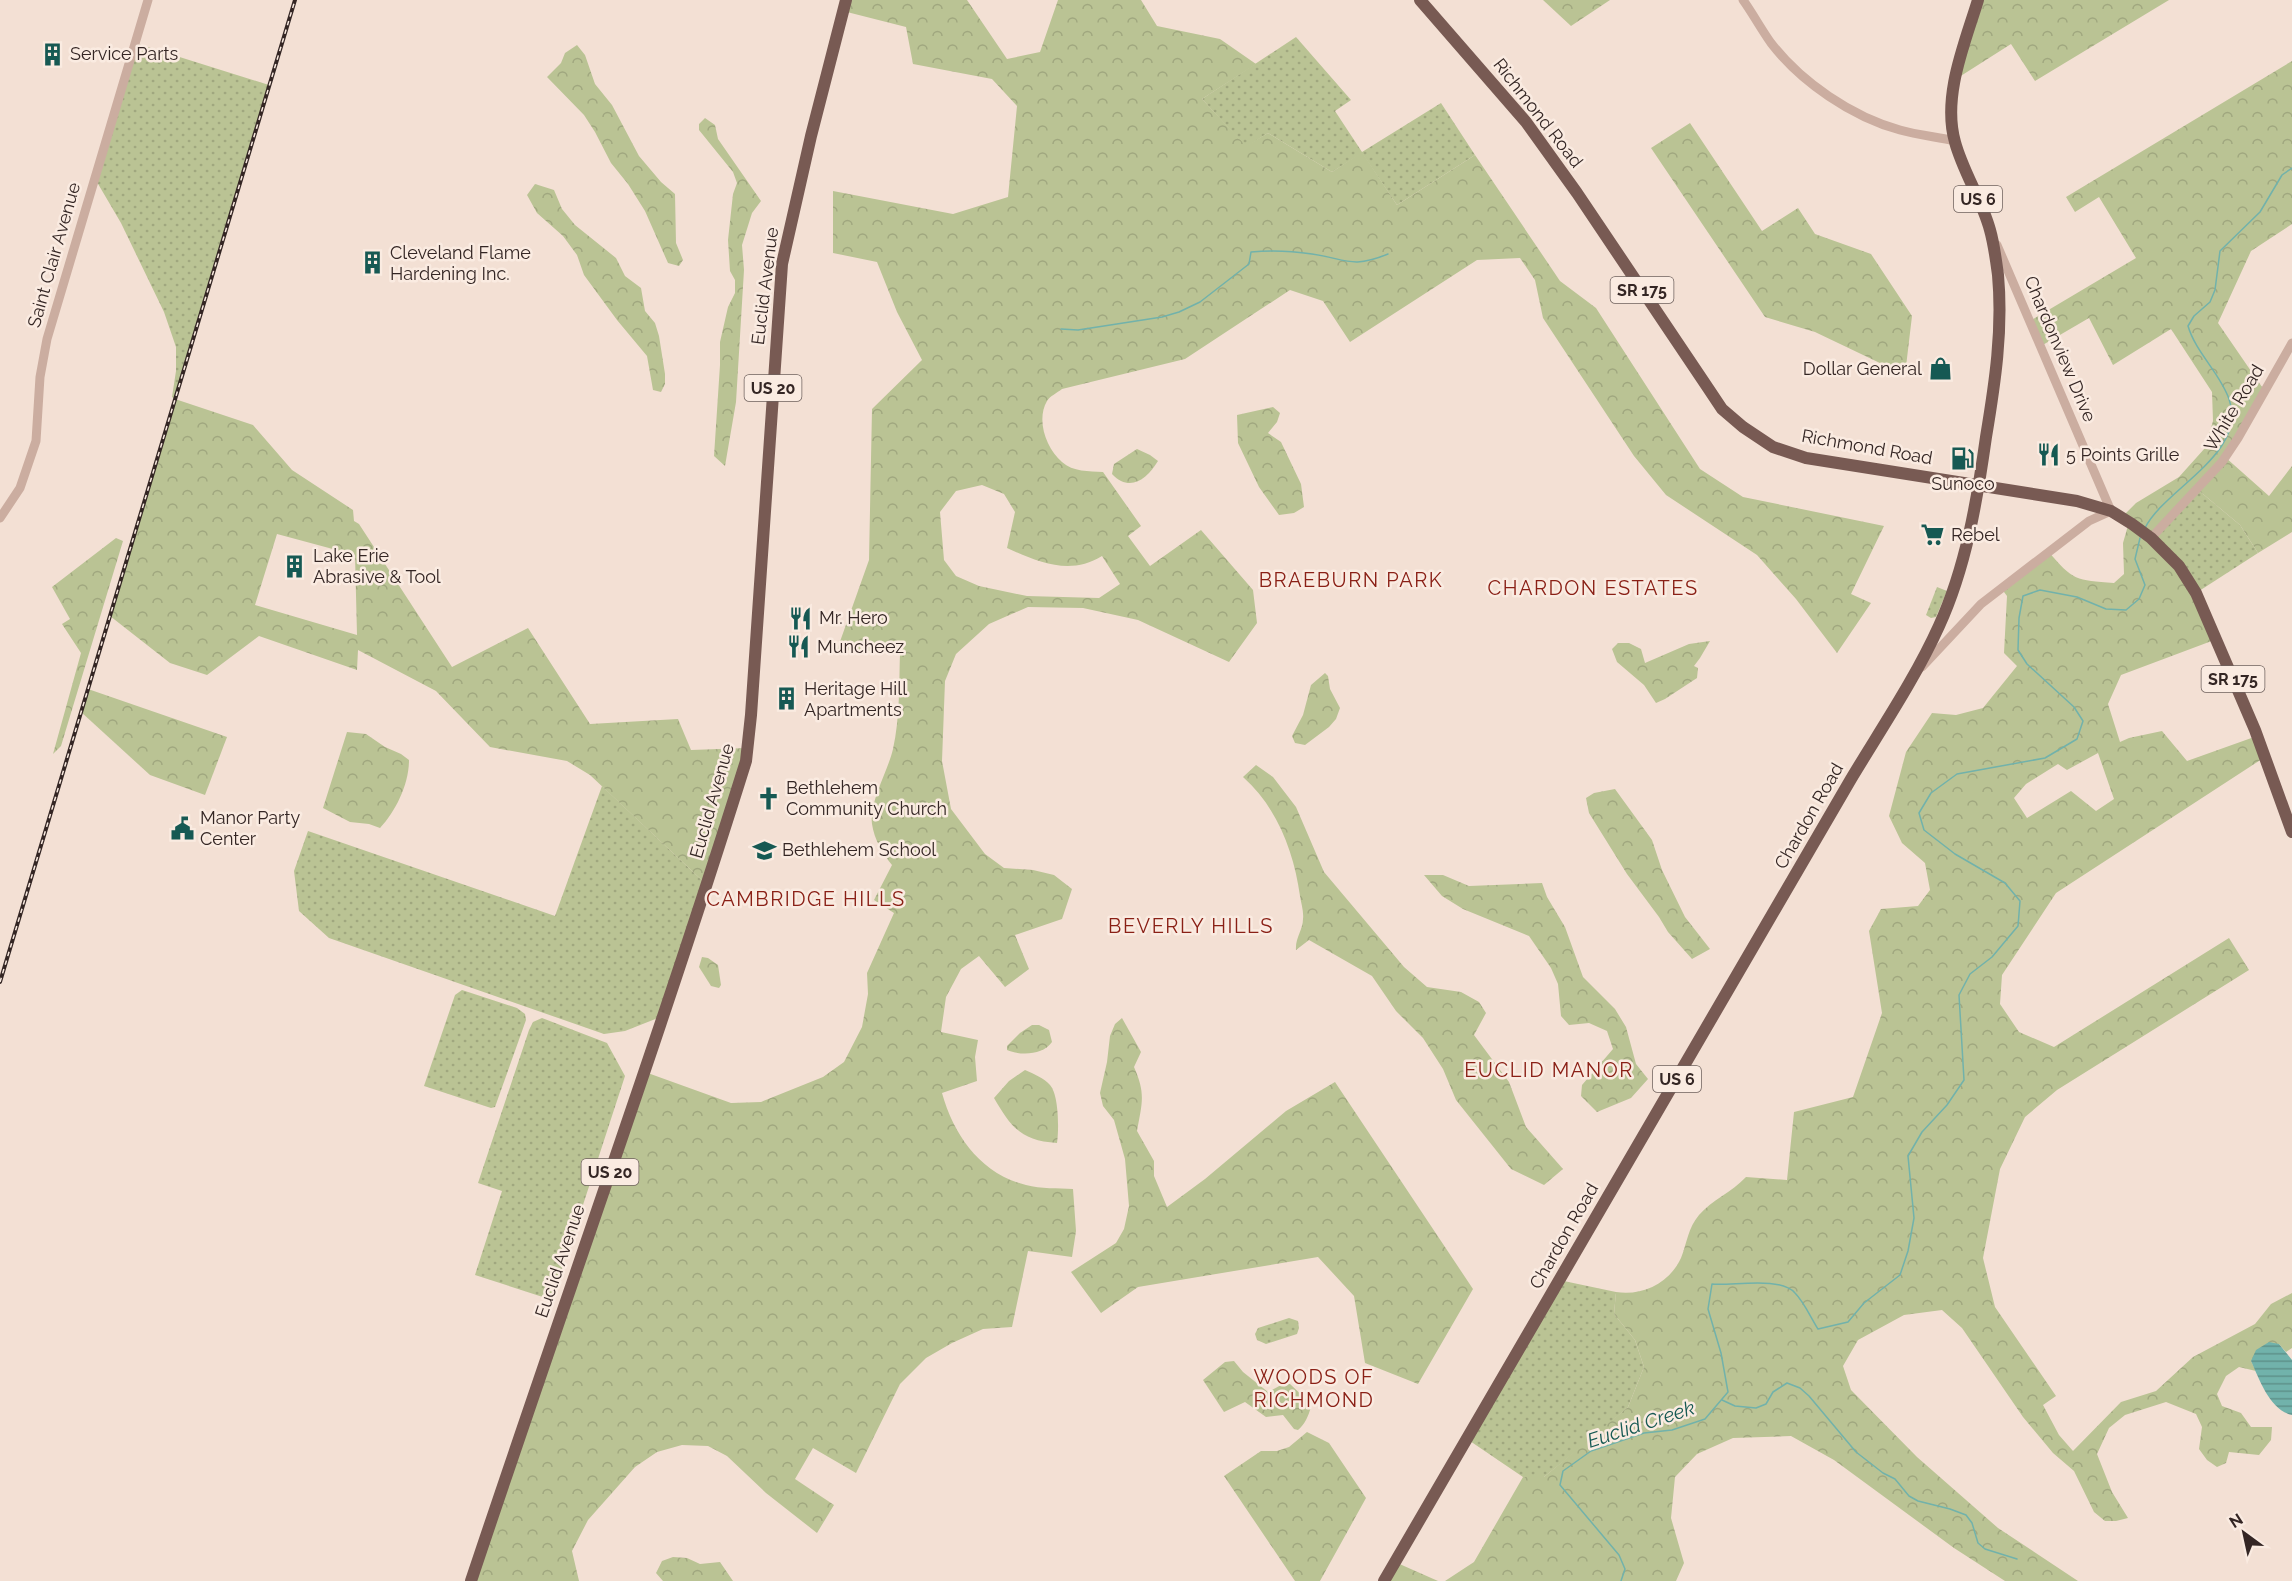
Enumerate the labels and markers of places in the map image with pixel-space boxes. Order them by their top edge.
building icon: Service Parts [39,41,65,67]
place label: Service Parts [70,43,179,64]
place label: Cleveland Flame Hardening Inc. [390,242,531,284]
building icon: Cleveland Flame Hardening Inc. [359,250,385,276]
shop icon: Dollar General [1927,356,1953,382]
place label: Dollar General [1803,358,1922,379]
restaurant icon: 5 Points Grille [2035,442,2061,468]
place label: 5 Points Grille [2066,444,2180,465]
fuel station icon: Sunoco [1950,445,1976,471]
place label: Sunoco [1931,473,1995,494]
supermarket icon: Rebel [1920,522,1946,548]
place label: Rebel [1951,524,2000,545]
place label: Lake Erie Abrasive & Tool [313,545,441,587]
building icon: Lake Erie Abrasive & Tool [282,553,308,579]
restaurant icon: Mr. Hero [788,605,814,631]
place label: Mr. Hero [819,607,888,628]
restaurant icon: Muncheez [786,634,812,660]
place label: Muncheez [817,636,904,657]
place label: Heritage Hill Apartments [804,678,907,720]
building icon: Heritage Hill Apartments [773,686,799,712]
place label: Bethlehem Community Church [786,777,947,819]
church icon: Bethlehem Community Church [755,785,781,811]
place label: Manor Party Center [200,807,300,849]
public building icon: Manor Party Center [169,815,195,841]
school or university icon: Bethlehem School [751,837,777,863]
place label: Bethlehem School [782,839,936,860]

